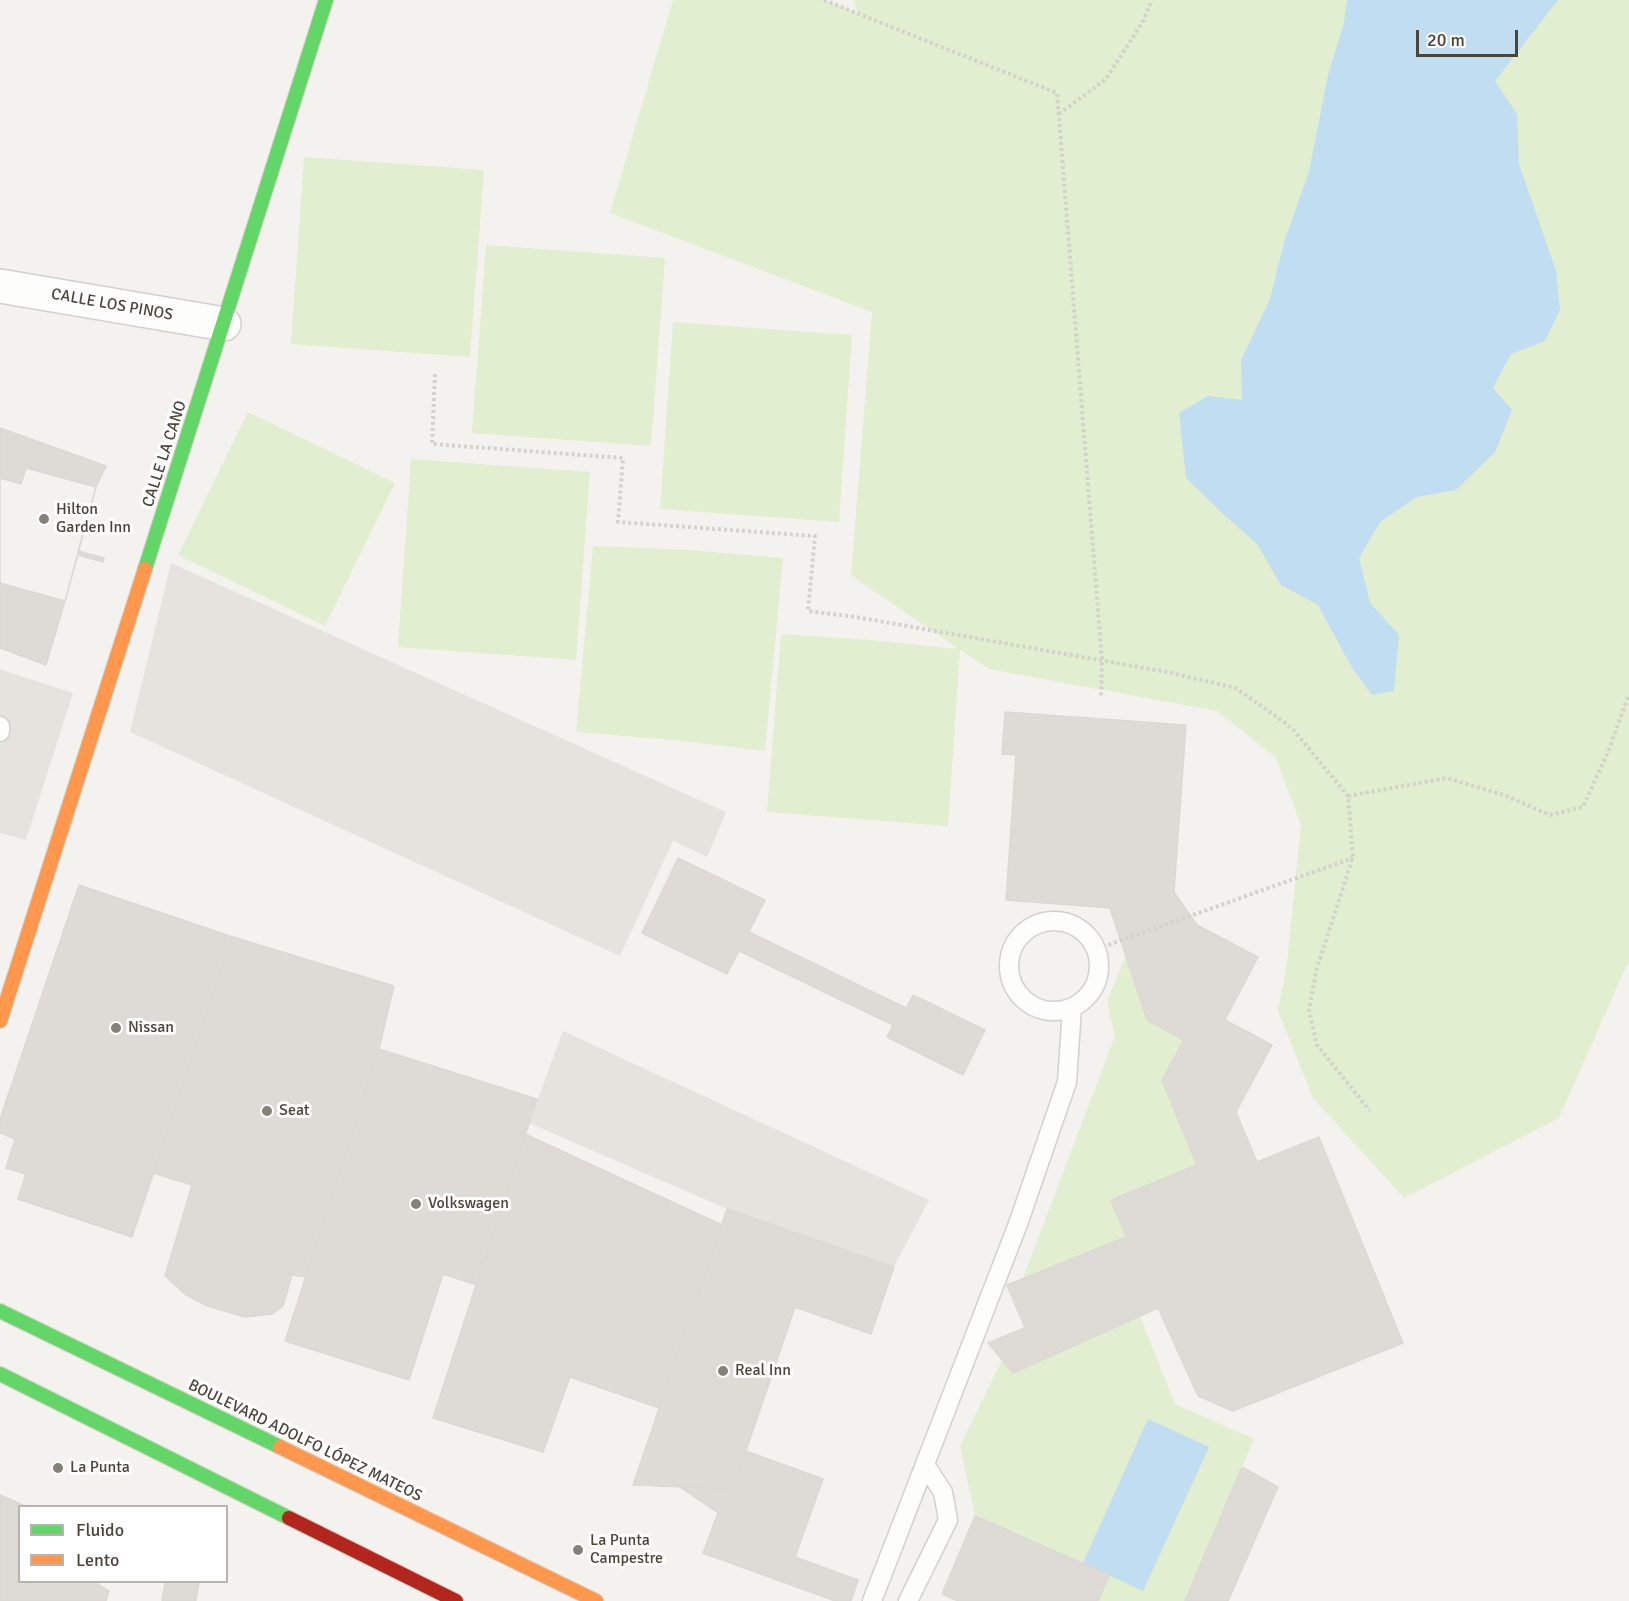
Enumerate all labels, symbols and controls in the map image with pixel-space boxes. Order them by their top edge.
scale bar [1419,18,1521,56]
text: 20 m [1427,29,1465,51]
street label: CALLE LOS PINOS [50,285,174,325]
street label: CALLE LA CANO [139,398,191,510]
place label: Hilton Garden Inn [56,500,131,538]
marker: Hilton Garden Inn [37,512,51,526]
place label: Nissan [128,1018,174,1038]
marker: Nissan [109,1021,123,1035]
place label: Seat [279,1101,309,1121]
marker: Seat [260,1104,274,1118]
place label: Volkswagen [428,1194,509,1214]
marker: Volkswagen [409,1197,423,1211]
place label: Real Inn [735,1361,791,1381]
marker: Real Inn [716,1364,730,1378]
street label: BOULEVARD ADOLFO LÓPEZ MATEOS [185,1376,425,1506]
place label: La Punta [70,1458,130,1478]
marker: La Punta [51,1461,65,1475]
legend [18,1505,228,1583]
text: Fluido [76,1519,124,1541]
place label: La Punta Campestre [590,1531,663,1569]
marker: La Punta Campestre [571,1543,585,1557]
text: Lento [76,1549,119,1571]

